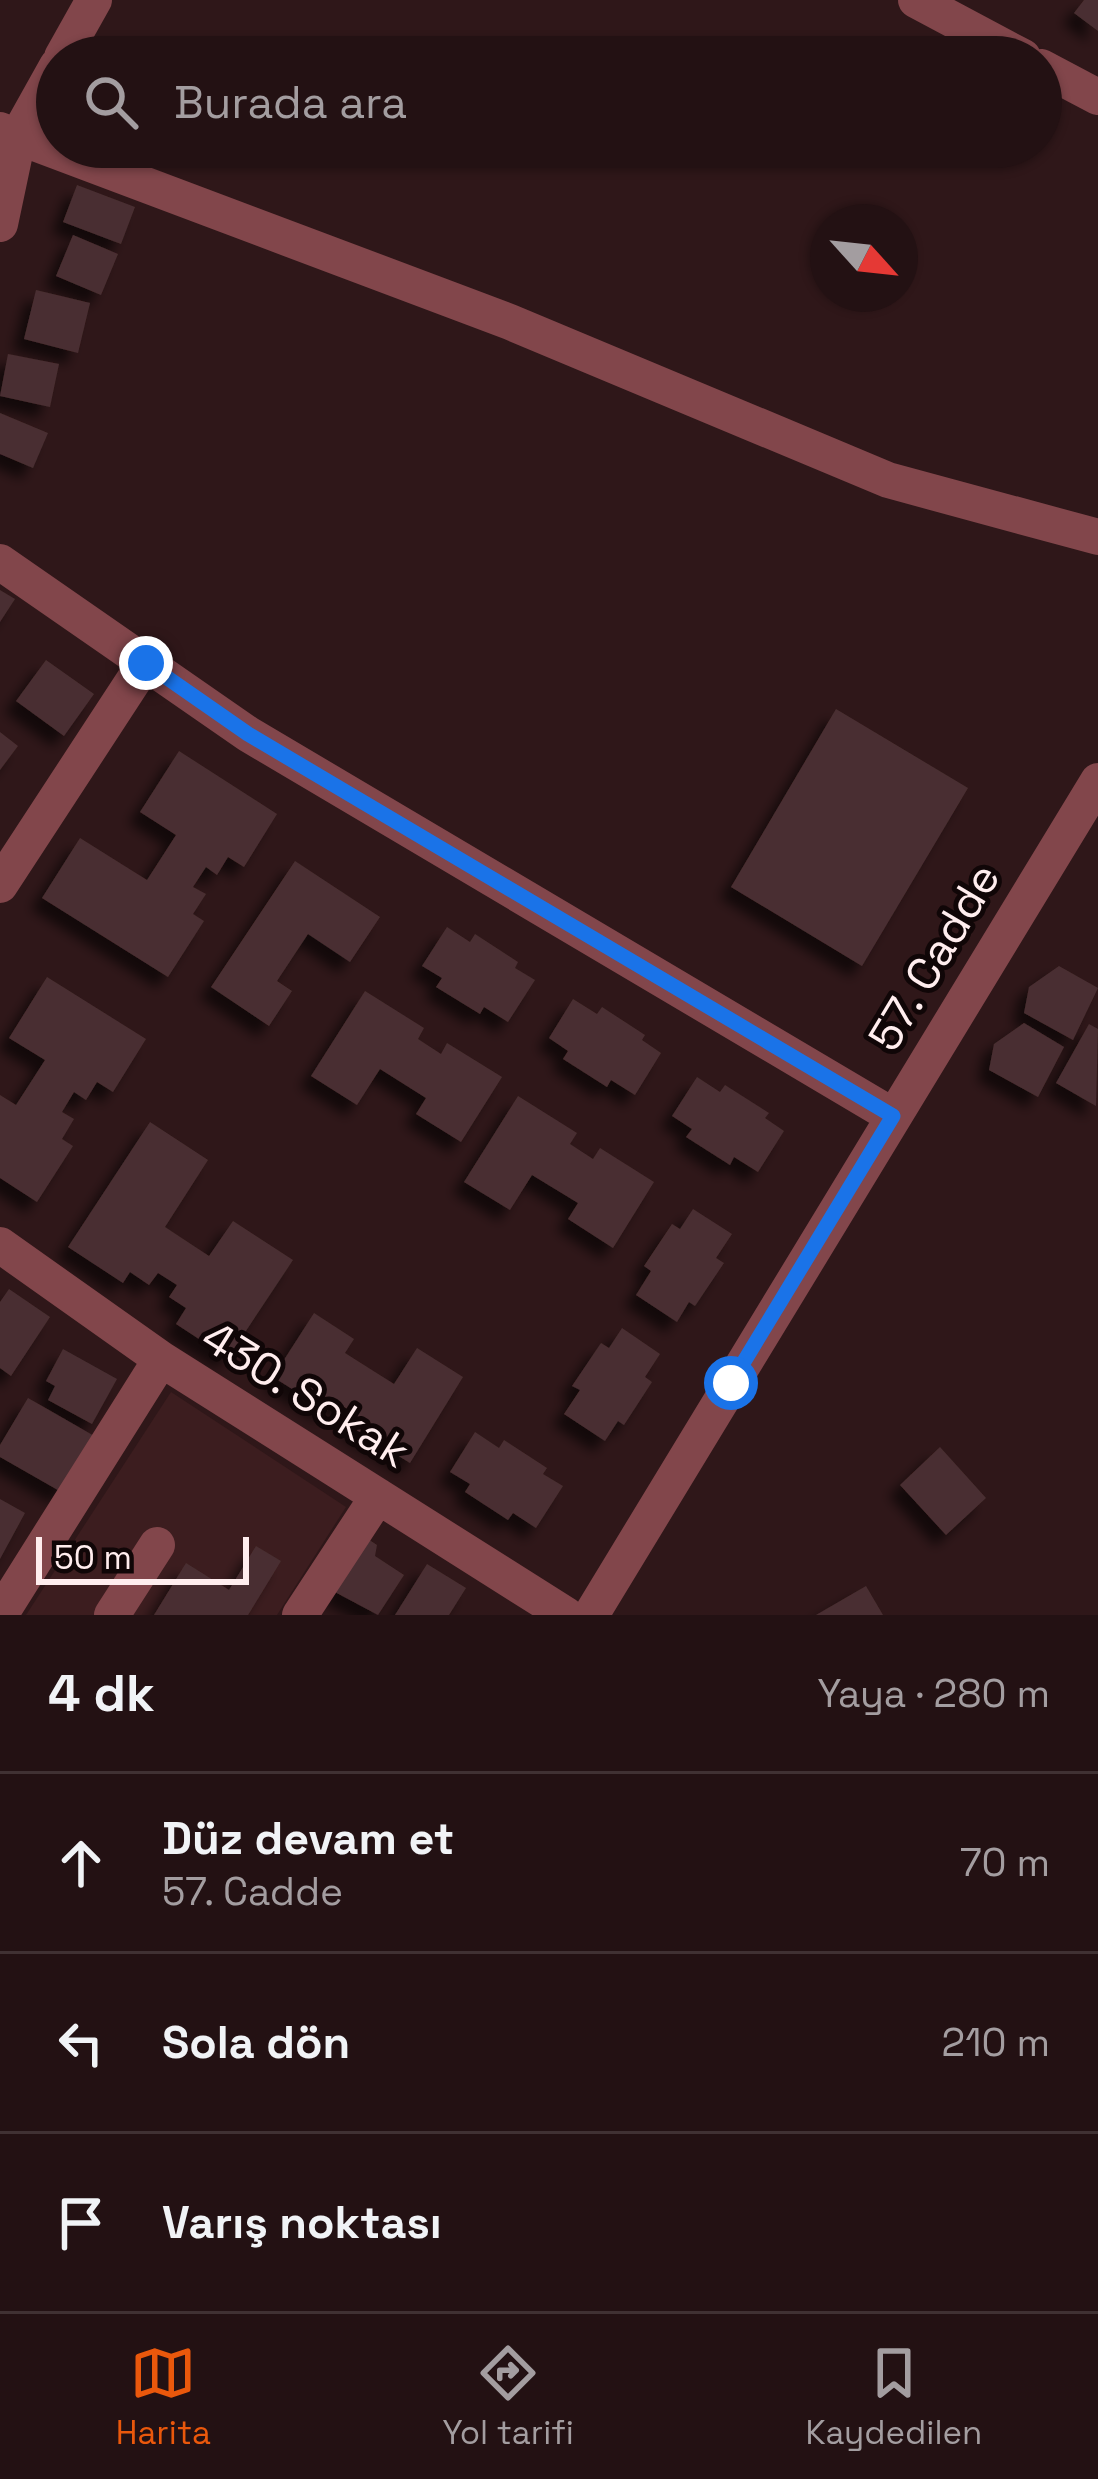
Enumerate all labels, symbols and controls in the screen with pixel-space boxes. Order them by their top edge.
search box [36,36,1062,168]
icon: search [78,69,144,135]
text: Burada ara [174,74,407,131]
north arrow [810,204,918,312]
route end [119,636,173,690]
street label: 57. Cadde [856,853,1012,1061]
street label: 430. Sokak [192,1308,420,1480]
route start [704,1356,758,1410]
scale bar [36,1531,249,1584]
text: 50 m [54,1537,132,1579]
text: 4 dk [48,1661,155,1726]
text: Yaya · 280 m [817,1669,1050,1718]
text: Düz devam et [162,1810,454,1867]
icon: ahead [48,1830,114,1896]
text: 70 m [960,1838,1050,1887]
text: 57. Cadde [162,1867,343,1916]
icon: left [48,2010,114,2076]
text: Sola dön [162,2014,350,2071]
text: 210 m [942,2018,1050,2067]
icon: arrive [48,2190,114,2256]
text: Varış noktası [162,2194,442,2251]
tab: Harita [116,2340,211,2454]
tab: Yol tarifi [442,2340,574,2454]
tab: Kaydedilen [805,2340,982,2454]

